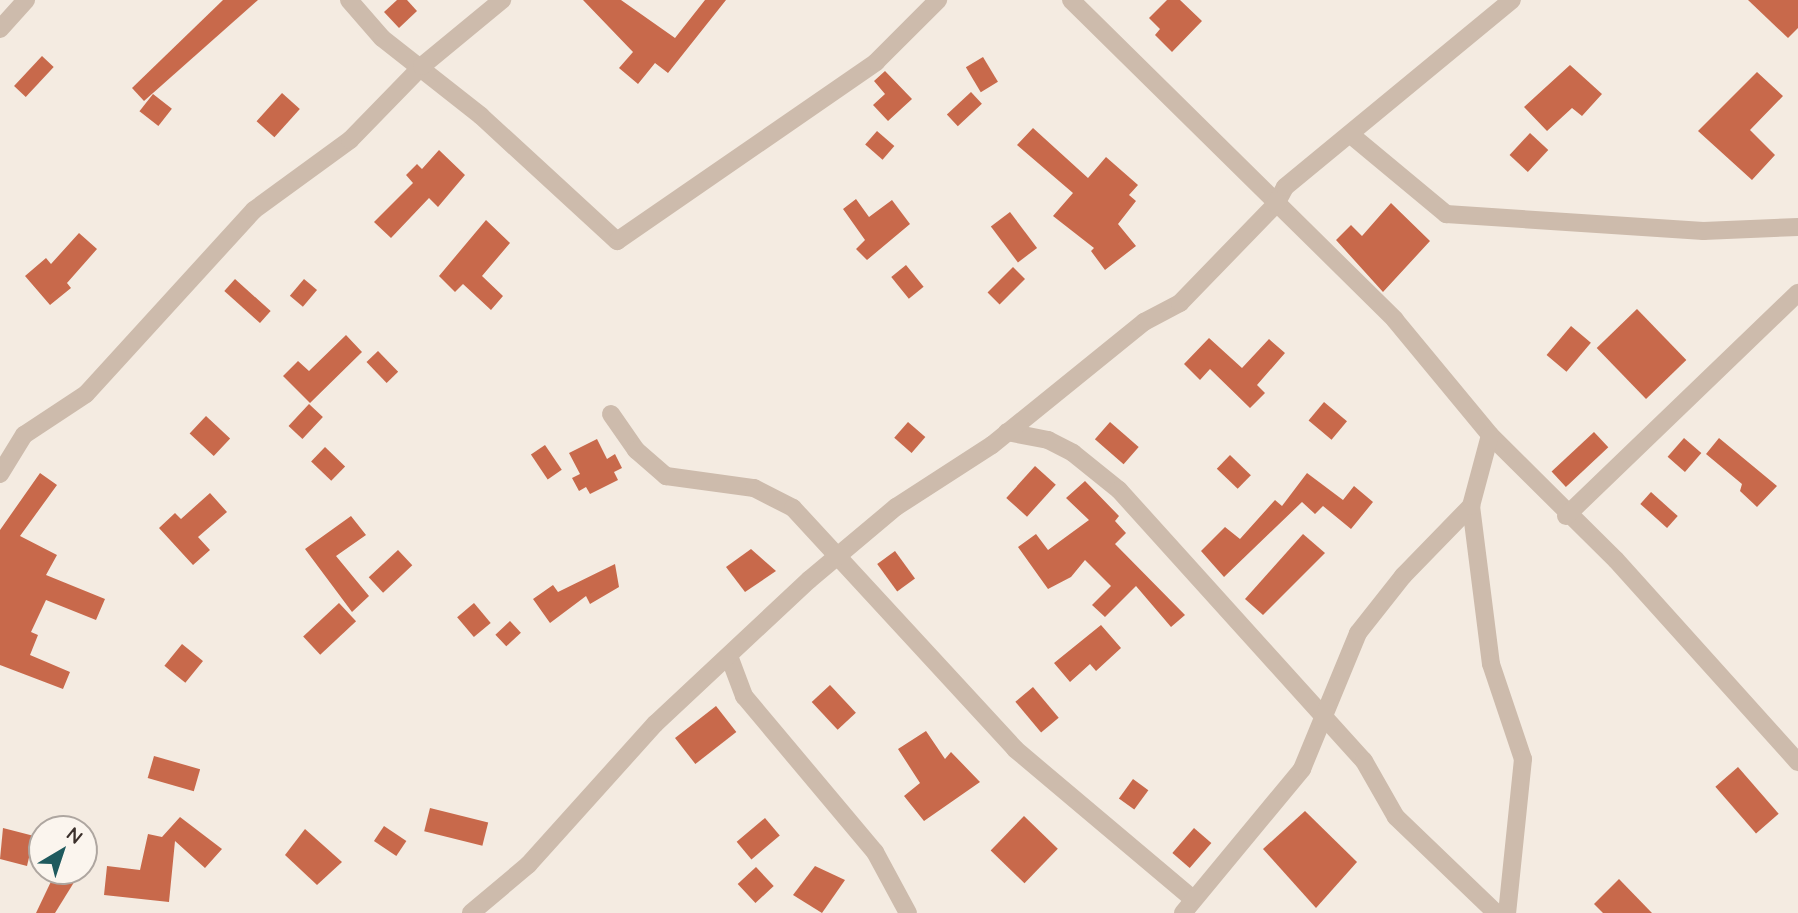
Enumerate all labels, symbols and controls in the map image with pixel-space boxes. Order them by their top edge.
north arrow [28,815,98,885]
text: N [62,822,88,849]

